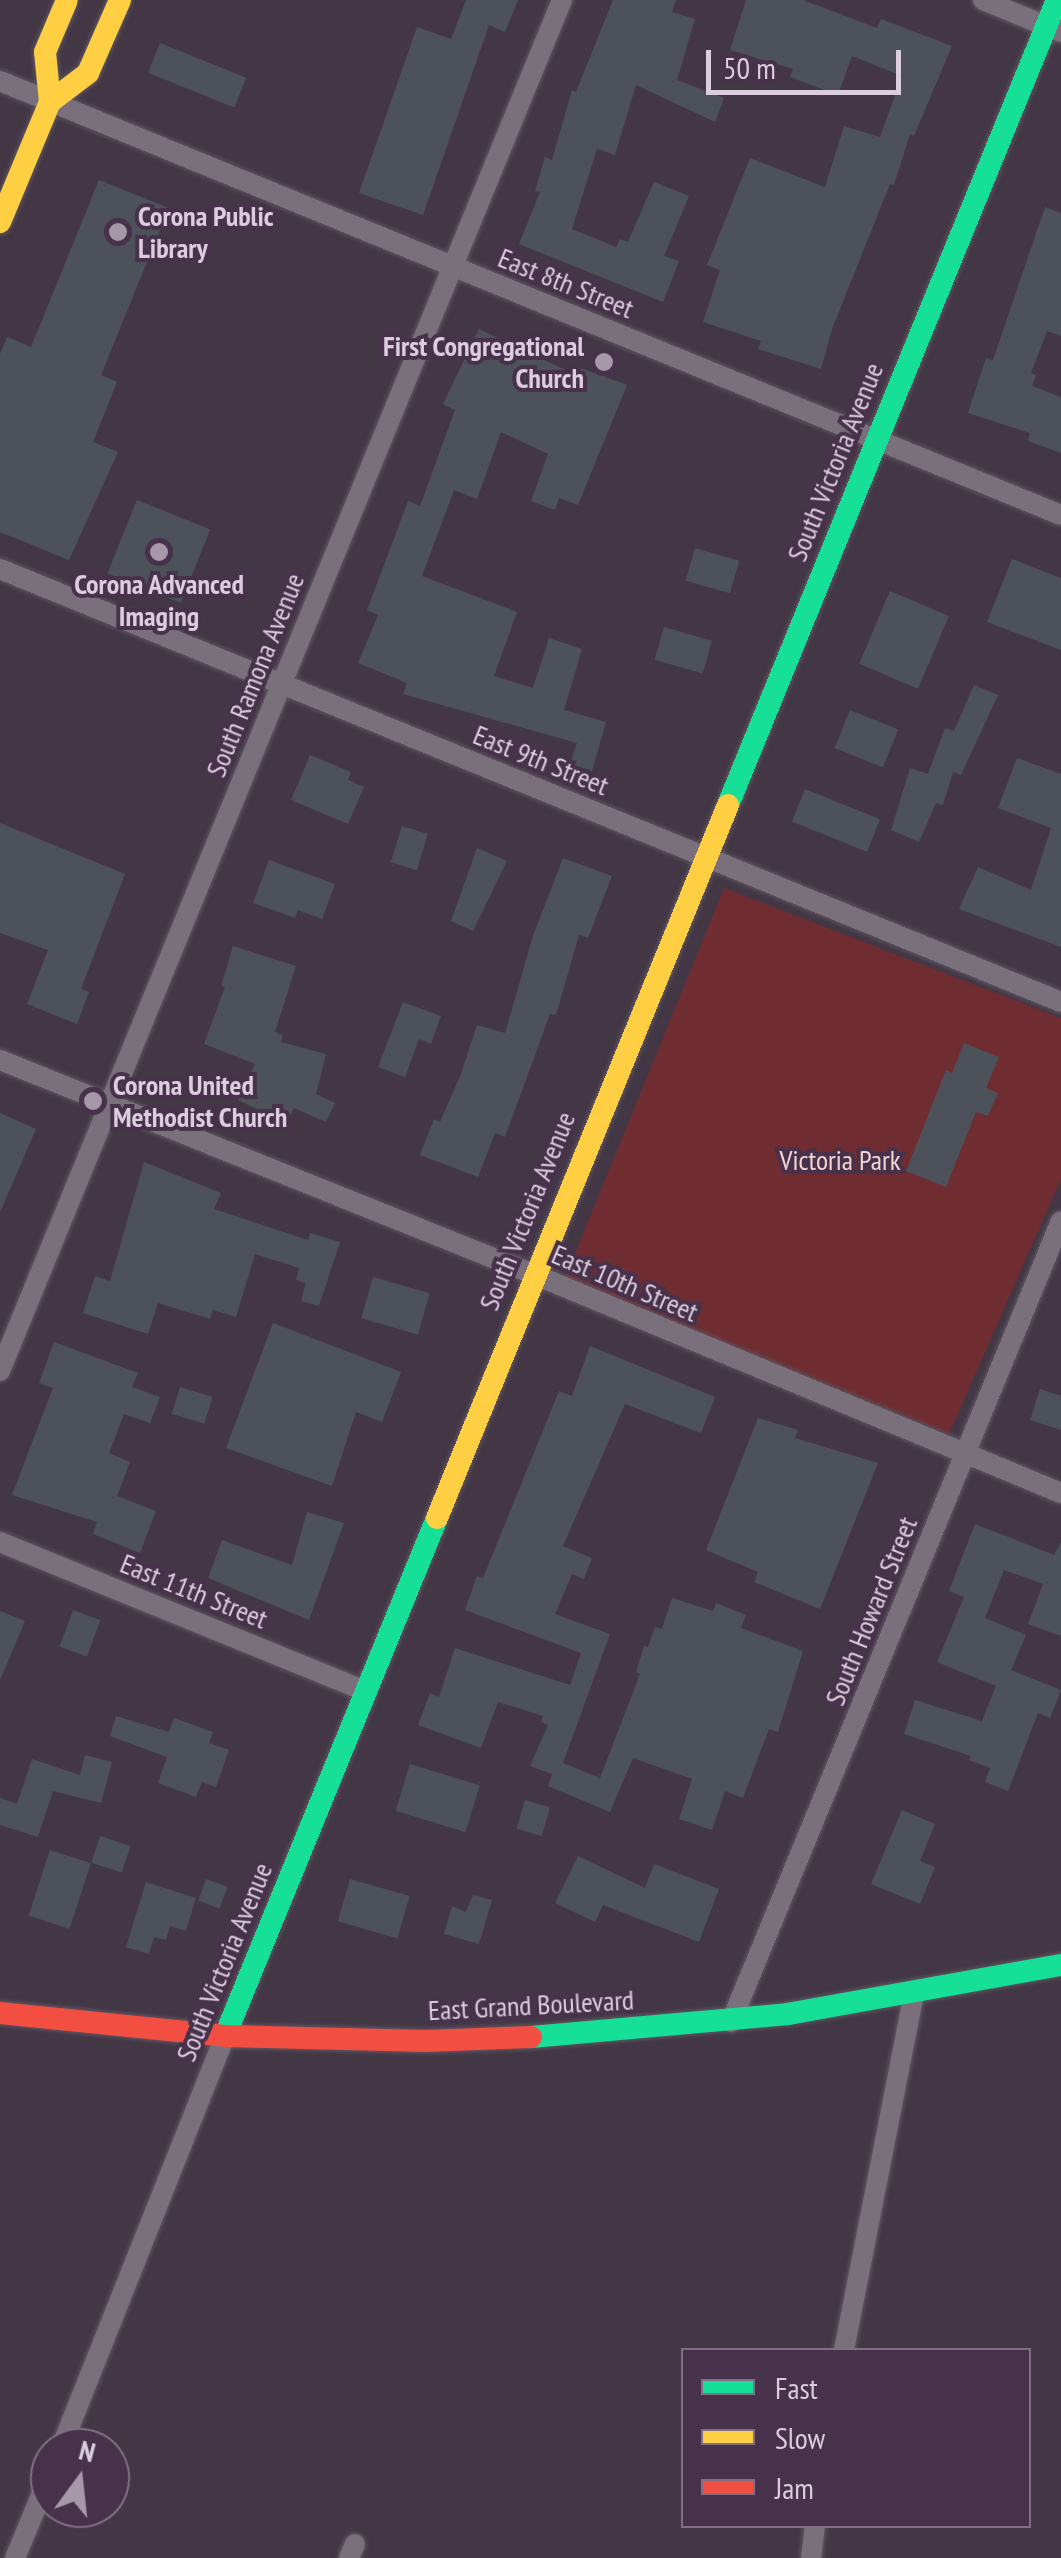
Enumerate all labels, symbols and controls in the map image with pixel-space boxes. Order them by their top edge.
scale bar [711,30,906,92]
text: 50 m [723,48,776,87]
place label: Corona Public Library [138,199,273,265]
marker: Corona Public Library [107,221,129,243]
street label: East 8th Street [493,241,639,325]
place label: First Congregational Church [383,329,584,395]
marker: First Congregational Church [593,351,615,373]
street label: South Victoria Avenue [780,357,890,567]
marker: Corona Advanced Imaging [148,541,170,563]
place label: Corona Advanced Imaging [74,567,244,633]
street label: South Ramona Avenue [199,568,311,782]
street label: East 9th Street [468,718,614,802]
place label: Corona United Methodist Church [113,1068,288,1134]
marker: Corona United Methodist Church [82,1090,104,1112]
street label: South Victoria Avenue [472,1106,582,1316]
park label: Victoria Park [779,1143,901,1177]
street label: East 10th Street [547,1237,703,1329]
street label: South Howard Street [818,1512,924,1710]
street label: East 11th Street [116,1546,272,1636]
street label: South Victoria Avenue [169,1857,279,2067]
street label: East Grand Boulevard [427,1983,635,2027]
legend [681,2348,1031,2528]
text: Fast [775,2368,818,2407]
text: Slow [775,2418,825,2457]
north arrow [30,2428,130,2528]
text: N [75,2431,99,2470]
text: Jam [775,2468,814,2507]

